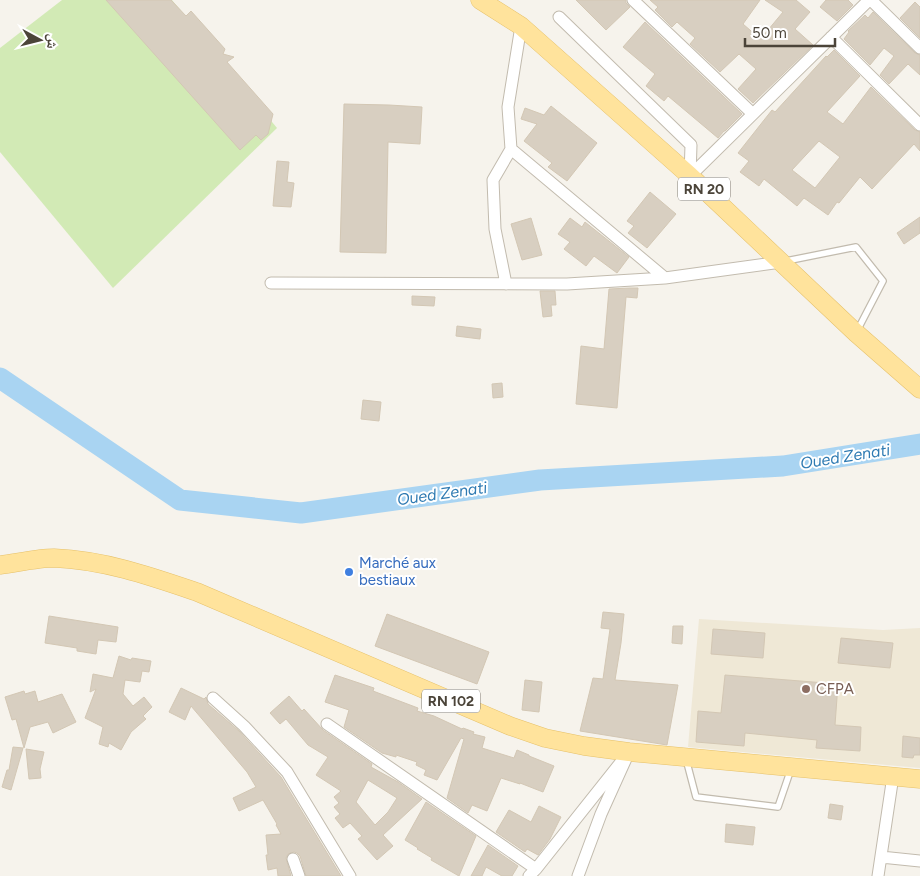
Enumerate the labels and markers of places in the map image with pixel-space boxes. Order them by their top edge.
place label: Marché aux bestiaux [359,554,436,589]
marker: Marché aux bestiaux [343,566,355,578]
place label: CFPA [816,680,854,698]
marker: CFPA [800,683,812,695]

